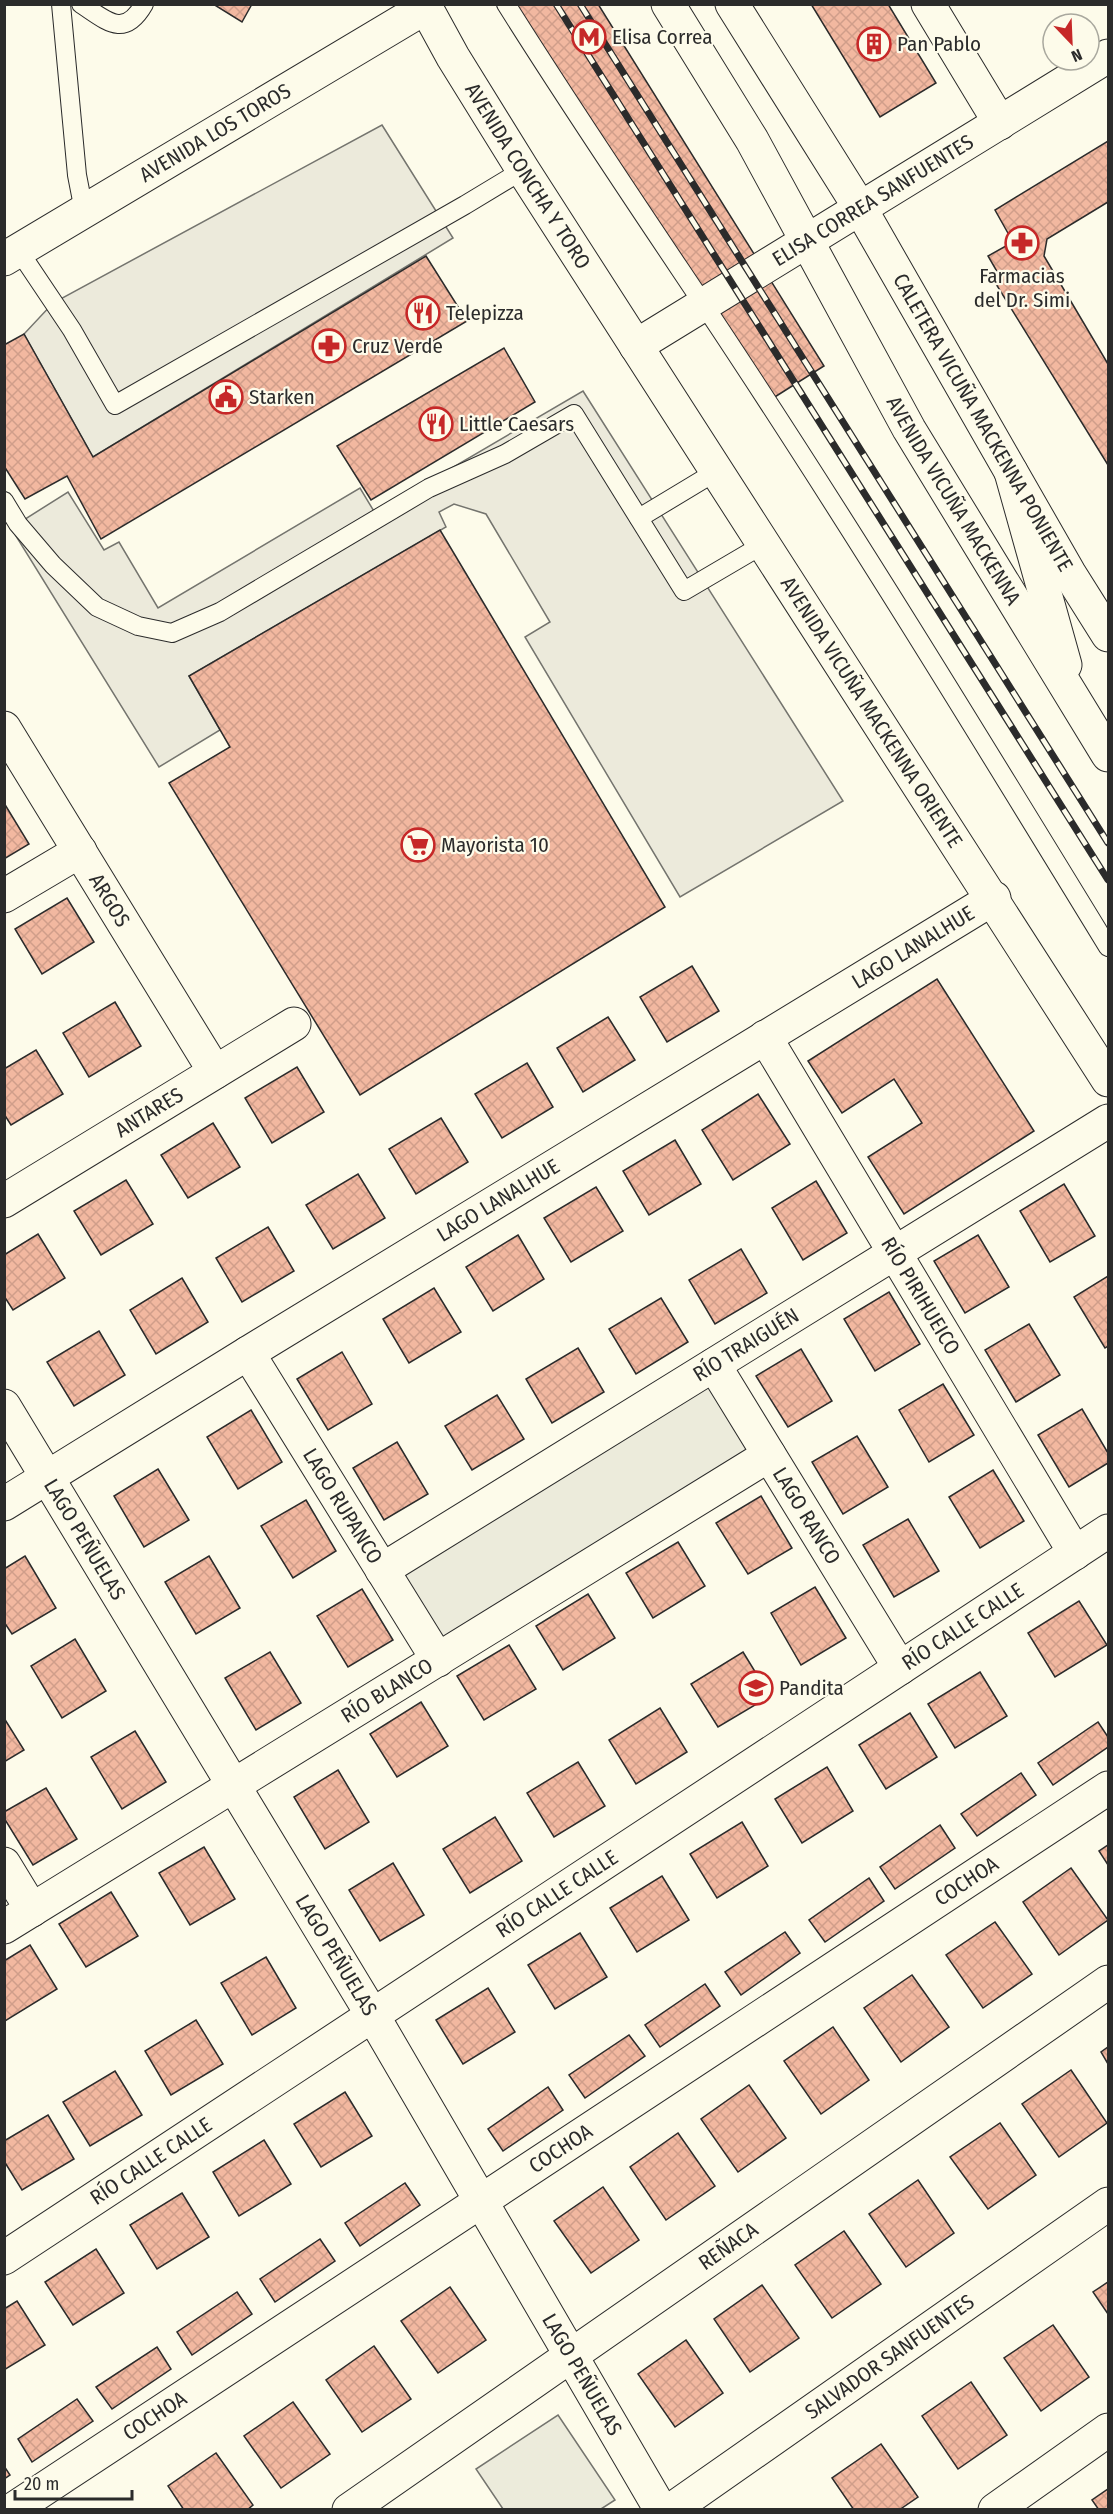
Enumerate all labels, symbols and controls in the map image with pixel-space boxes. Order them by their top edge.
north arrow [1041,12,1101,72]
metro station icon: Elisa Correa [571,19,607,55]
place label: Elisa Correa [612,24,712,50]
building icon: Pan Pablo [856,26,892,62]
place label: Pan Pablo [897,31,981,57]
text: N [1069,45,1085,66]
street label: AVENIDA LOS TOROS [135,78,296,188]
street label: AVENIDA CONCHA Y TORO [459,78,596,274]
street label: ELISA CORREA SANFUENTES [768,129,978,272]
pharmacy icon: Farmacias del Dr. Simi [1004,225,1040,261]
place label: Farmacias del Dr. Simi [974,263,1070,313]
street label: CALETERA VICUÑA MACKENNA PONIENTE [887,269,1078,576]
restaurant icon: Telepizza [405,295,441,331]
place label: Telepizza [446,300,524,326]
pharmacy icon: Cruz Verde [311,328,347,364]
place label: Cruz Verde [352,333,443,359]
public building icon: Starken [208,379,244,415]
place label: Starken [249,384,315,410]
street label: AVENIDA VICUÑA MACKENNA [881,392,1026,610]
restaurant icon: Little Caesars [418,406,454,442]
place label: Little Caesars [459,411,574,437]
street label: AVENIDA VICUÑA MACKENNA ORIENTE [775,572,968,853]
supermarket icon: Mayorista 10 [400,827,436,863]
place label: Mayorista 10 [441,832,549,858]
street label: ARGOS [83,869,136,932]
street label: LAGO LANALHUE [847,900,979,995]
street label: ANTARES [110,1082,188,1143]
street label: LAGO LANALHUE [432,1153,564,1248]
street label: RÍO PIRIHUEICO [875,1232,966,1359]
street label: RÍO TRAIGUÉN [688,1302,804,1387]
street label: LAGO RUPANCO [297,1444,388,1569]
street label: LAGO RANCO [767,1463,846,1569]
street label: LAGO PEÑUELAS [38,1474,131,1605]
street label: RÍO CALLE CALLE [897,1577,1029,1676]
street label: RÍO BLANCO [336,1653,438,1729]
school or university icon: Pandita [738,1670,774,1706]
place label: Pandita [779,1675,844,1701]
street label: RÍO CALLE CALLE [491,1844,623,1943]
street label: COCHOA [930,1851,1003,1912]
street label: LAGO PEÑUELAS [290,1890,383,2021]
street label: RÍO CALLE CALLE [85,2112,217,2211]
street label: COCHOA [524,2118,597,2179]
street label: REÑACA [693,2216,763,2276]
street label: SALVADOR SANFUENTES [800,2289,979,2425]
street label: LAGO PEÑUELAS [536,2309,628,2440]
street label: COCHOA [118,2386,192,2446]
scale bar [15,2463,132,2501]
text: 20 m [24,2473,59,2495]

